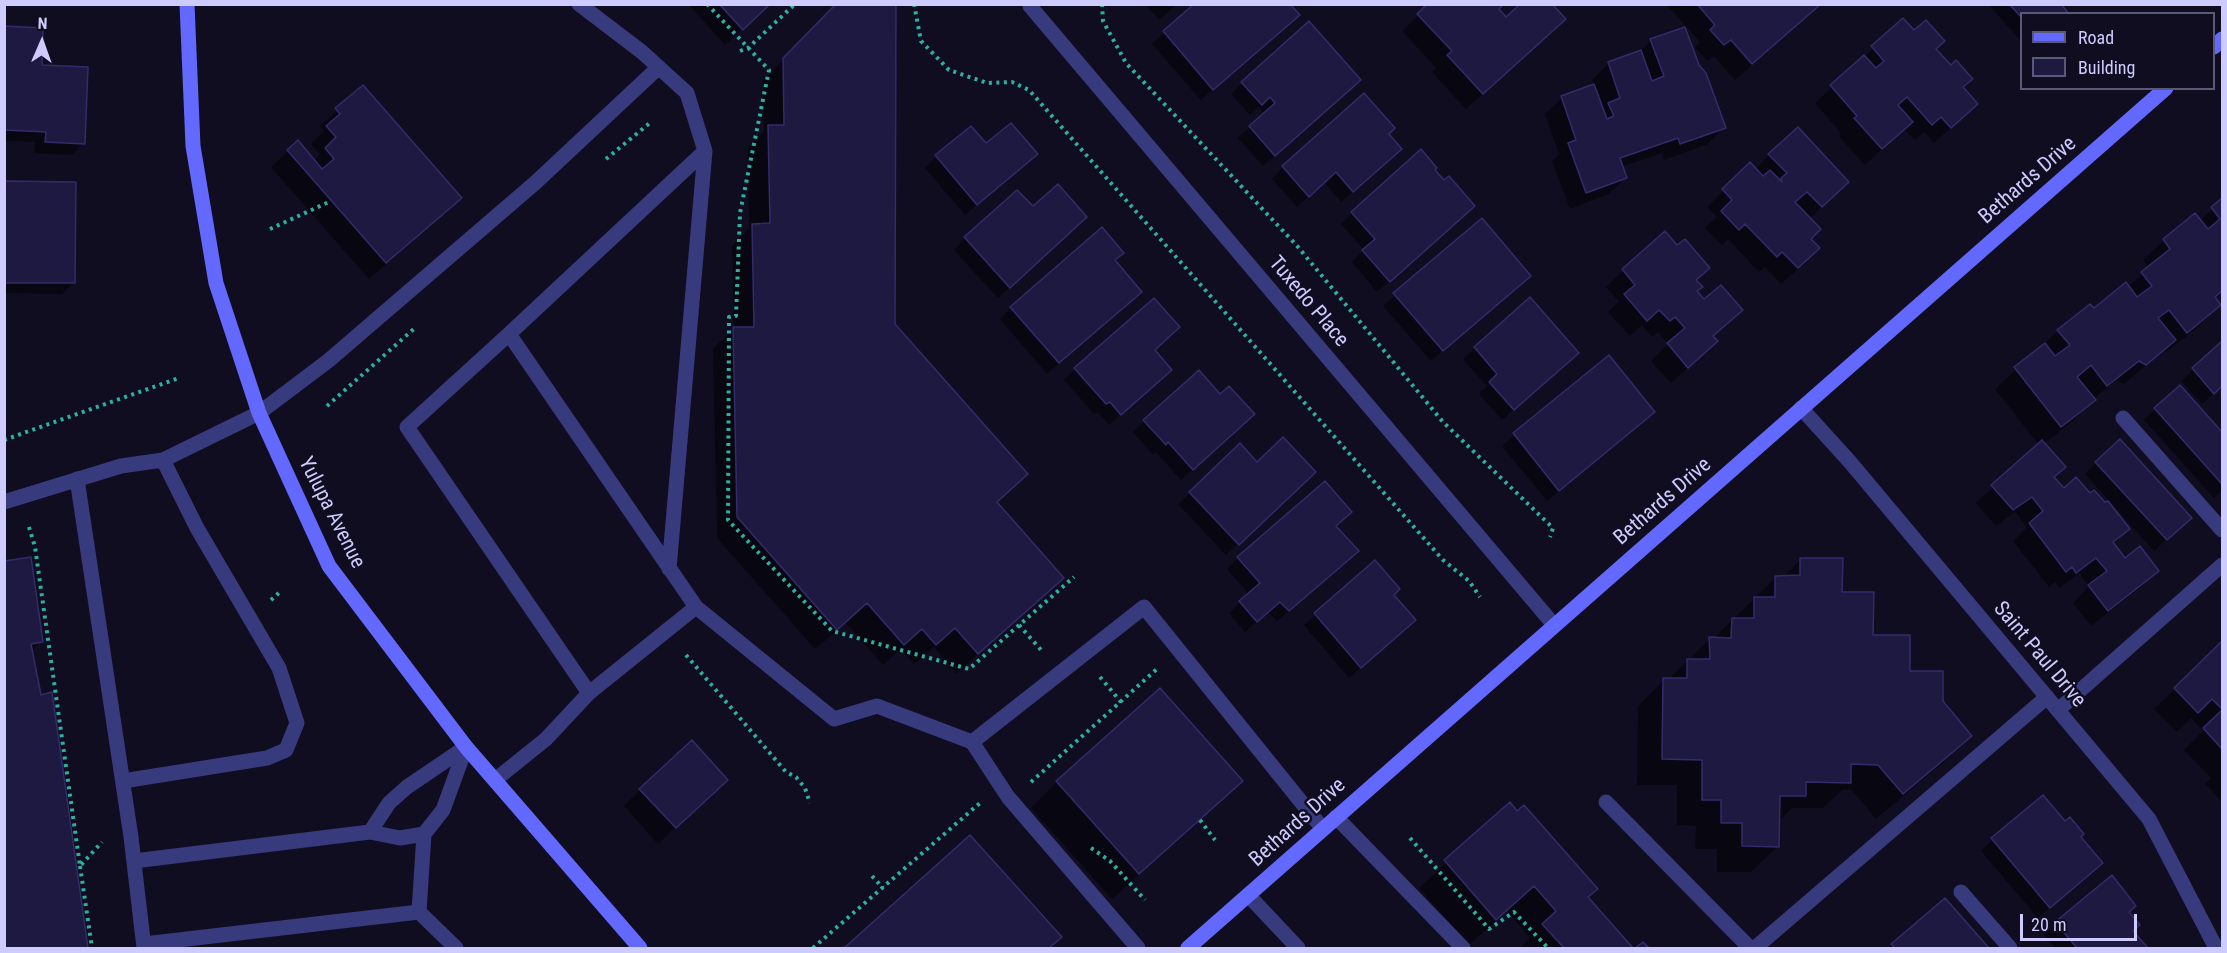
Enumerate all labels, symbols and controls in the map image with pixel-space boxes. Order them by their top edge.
north arrow [12,12,72,72]
legend [2020,12,2215,90]
text: N [37,14,48,33]
text: Road [2078,27,2114,48]
text: Building [2078,57,2135,78]
street label: Bethards Drive [1974,132,2082,230]
street label: Tuxedo Place [1263,251,1353,353]
street label: Yulupa Avenue [292,453,370,573]
street label: Bethards Drive [1609,453,1717,551]
street label: Saint Paul Drive [1987,597,2091,713]
street label: Bethards Drive [1245,773,1351,873]
scale bar [2023,902,2140,940]
text: 20 m [2031,914,2066,935]

